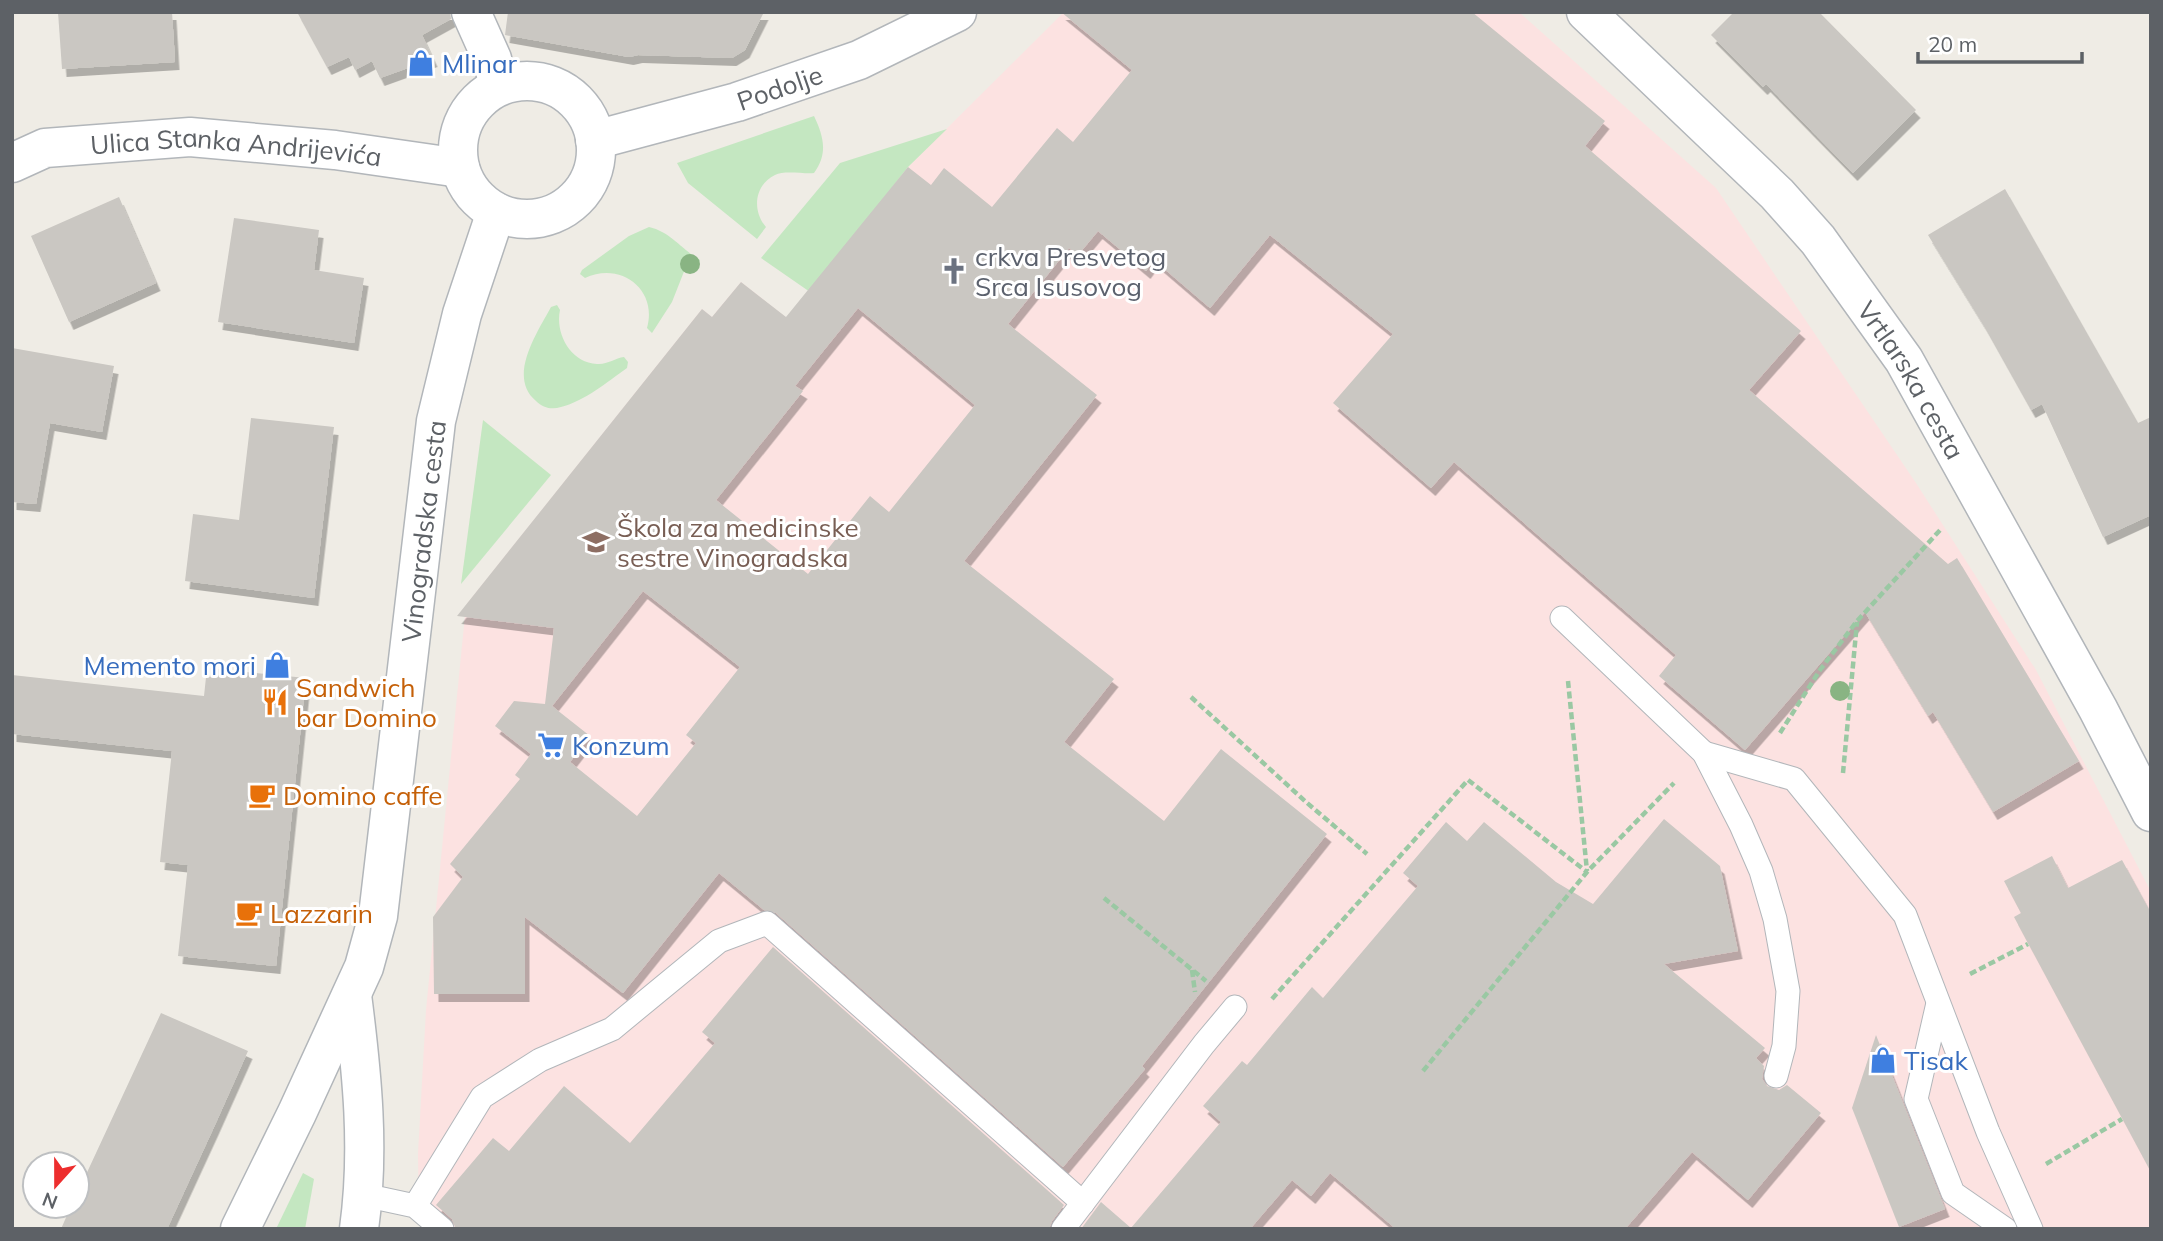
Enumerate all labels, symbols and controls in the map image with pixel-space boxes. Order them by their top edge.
scale bar [1918,21,2082,65]
text: 20 m [1928,31,1977,57]
place label: Mlinar [442,47,518,80]
shop icon: Mlinar [406,48,436,78]
street label: Podolje [732,57,827,117]
street label: Ulica Stanka Andrijevića [89,120,384,173]
place label: crkva Presvetog Srca Isusovog [975,240,1166,303]
church icon: crkva Presvetog Srca Isusovog [939,256,969,286]
street label: Vrtlarska cesta [1850,294,1972,465]
street label: Vinogradska cesta [394,418,452,644]
place label: Škola za medicinske sestre Vinogradska [617,511,859,574]
school or university icon: Škola za medicinske sestre Vinogradska [581,527,611,557]
place label: Memento mori [83,649,256,682]
shop icon: Memento mori [262,650,292,680]
place label: Sandwich bar Domino [296,671,437,734]
restaurant icon: Sandwich bar Domino [260,687,290,717]
place label: Konzum [572,729,670,762]
supermarket icon: Konzum [536,730,566,760]
place label: Domino caffe [283,779,442,812]
cafe icon: Domino caffe [247,780,277,810]
place label: Lazzarin [270,897,373,930]
cafe icon: Lazzarin [234,898,264,928]
place label: Tisak [1904,1044,1968,1077]
shop icon: Tisak [1868,1045,1898,1075]
north arrow [21,1150,91,1220]
text: N [39,1187,61,1215]

